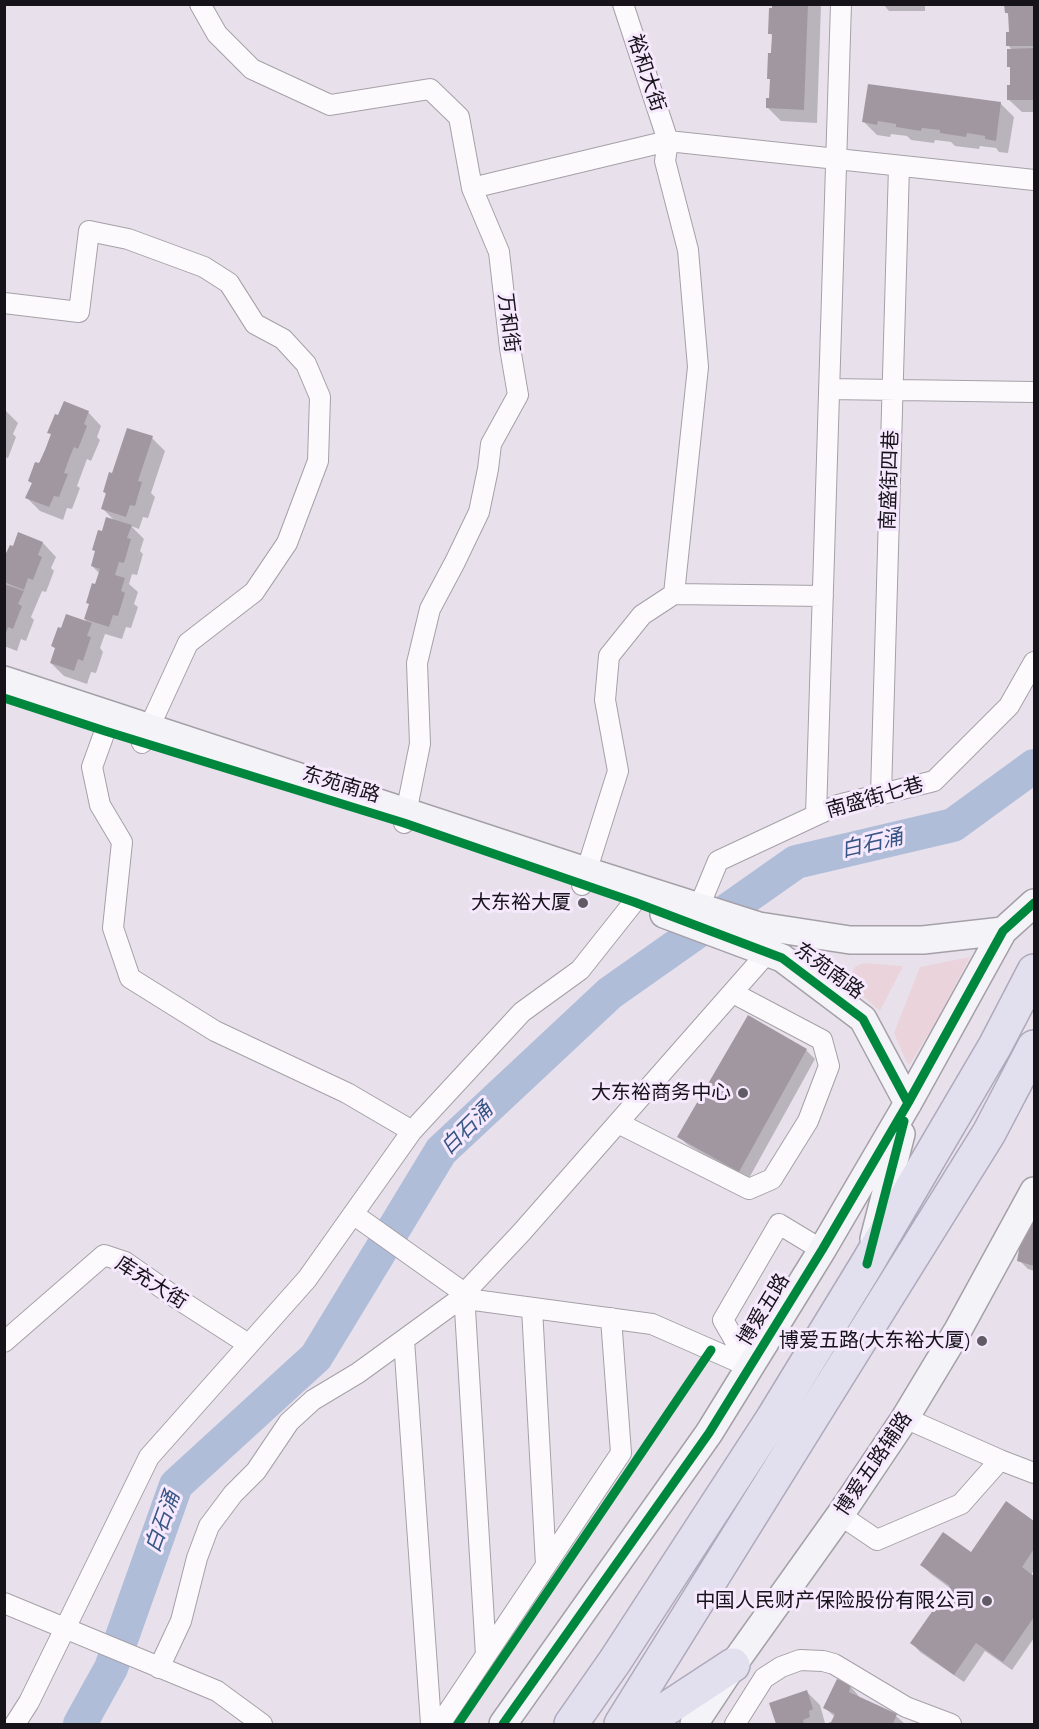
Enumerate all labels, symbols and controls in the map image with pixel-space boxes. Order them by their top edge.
street label: 裕和大街 [622,31,670,115]
street label: 万和街 [492,292,524,354]
street label: 南盛街四巷 [876,430,904,530]
street label: 东苑南路 [299,762,383,808]
street label: 南盛街七巷 [824,773,926,823]
water label: 白石涌 [838,825,906,863]
place label: 大东裕大厦 [471,891,571,915]
marker: 大东裕大厦 [576,896,590,910]
street label: 东苑南路 [790,938,868,1004]
place label: 大东裕商务中心 [591,1081,731,1105]
marker: 大东裕商务中心 [736,1086,750,1100]
water label: 白石涌 [436,1098,498,1160]
street label: 库充大街 [111,1252,191,1314]
street label: 博爱五路 [733,1270,795,1350]
place label: 博爱五路(大东裕大厦) [779,1329,970,1353]
marker: 博爱五路(大东裕大厦) [975,1334,989,1348]
street label: 博爱五路辅路 [831,1408,917,1520]
water label: 白石涌 [140,1488,186,1556]
place label: 中国人民财产保险股份有限公司 [695,1589,975,1613]
marker: 中国人民财产保险股份有限公司 [980,1594,994,1608]

